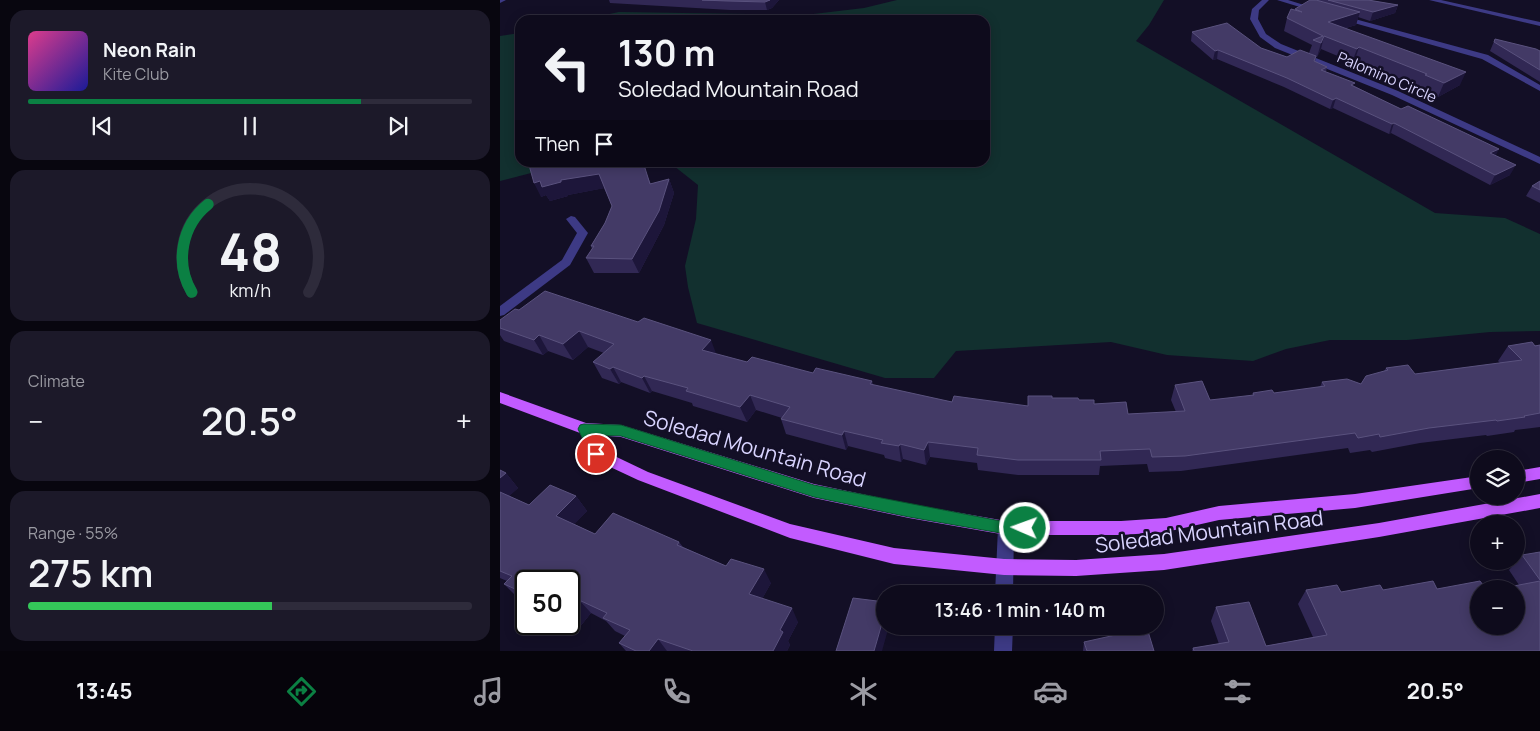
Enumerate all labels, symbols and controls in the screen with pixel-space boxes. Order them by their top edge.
text: 130 m [618,29,715,77]
icon: left [535,35,600,100]
text: Neon Rain [103,37,196,63]
street label: Palomino Circle [1334,47,1440,108]
text: Kite Club [103,63,169,85]
text: Soledad Mountain Road [618,74,859,104]
icon: previous [88,112,116,140]
icon: pause [236,112,264,140]
icon: next [384,112,412,140]
icon: arrive [590,130,618,158]
text: Then [535,131,580,157]
text: 48 [218,216,282,287]
text: km/h [229,278,271,302]
text: Climate [28,370,85,392]
text: 20.5° [201,394,298,446]
text: − [28,402,43,440]
text: + [456,402,472,440]
street label: Soledad Mountain Road [641,403,869,493]
pin [575,433,617,475]
icon: arrive [582,440,610,468]
map controls [1470,450,1525,635]
button: layers [1470,450,1525,505]
position arrow [998,501,1050,553]
street label: Soledad Mountain Road [1093,503,1325,559]
button: + [1470,515,1525,570]
text: Range · 55% [28,522,118,544]
text: 275 km [28,546,153,598]
speed limit sign: 50 [515,570,580,635]
button: − [1470,580,1525,635]
text: 13:46 · 1 min · 140 m [935,597,1105,623]
icon: directions [284,674,319,709]
icon: music [471,674,506,709]
icon: phone [659,674,694,709]
icon: climate [846,674,881,709]
icon: car [1033,674,1068,709]
icon: filters [1220,674,1255,709]
text: 13:45 [76,676,132,706]
text: 20.5° [1407,676,1464,706]

